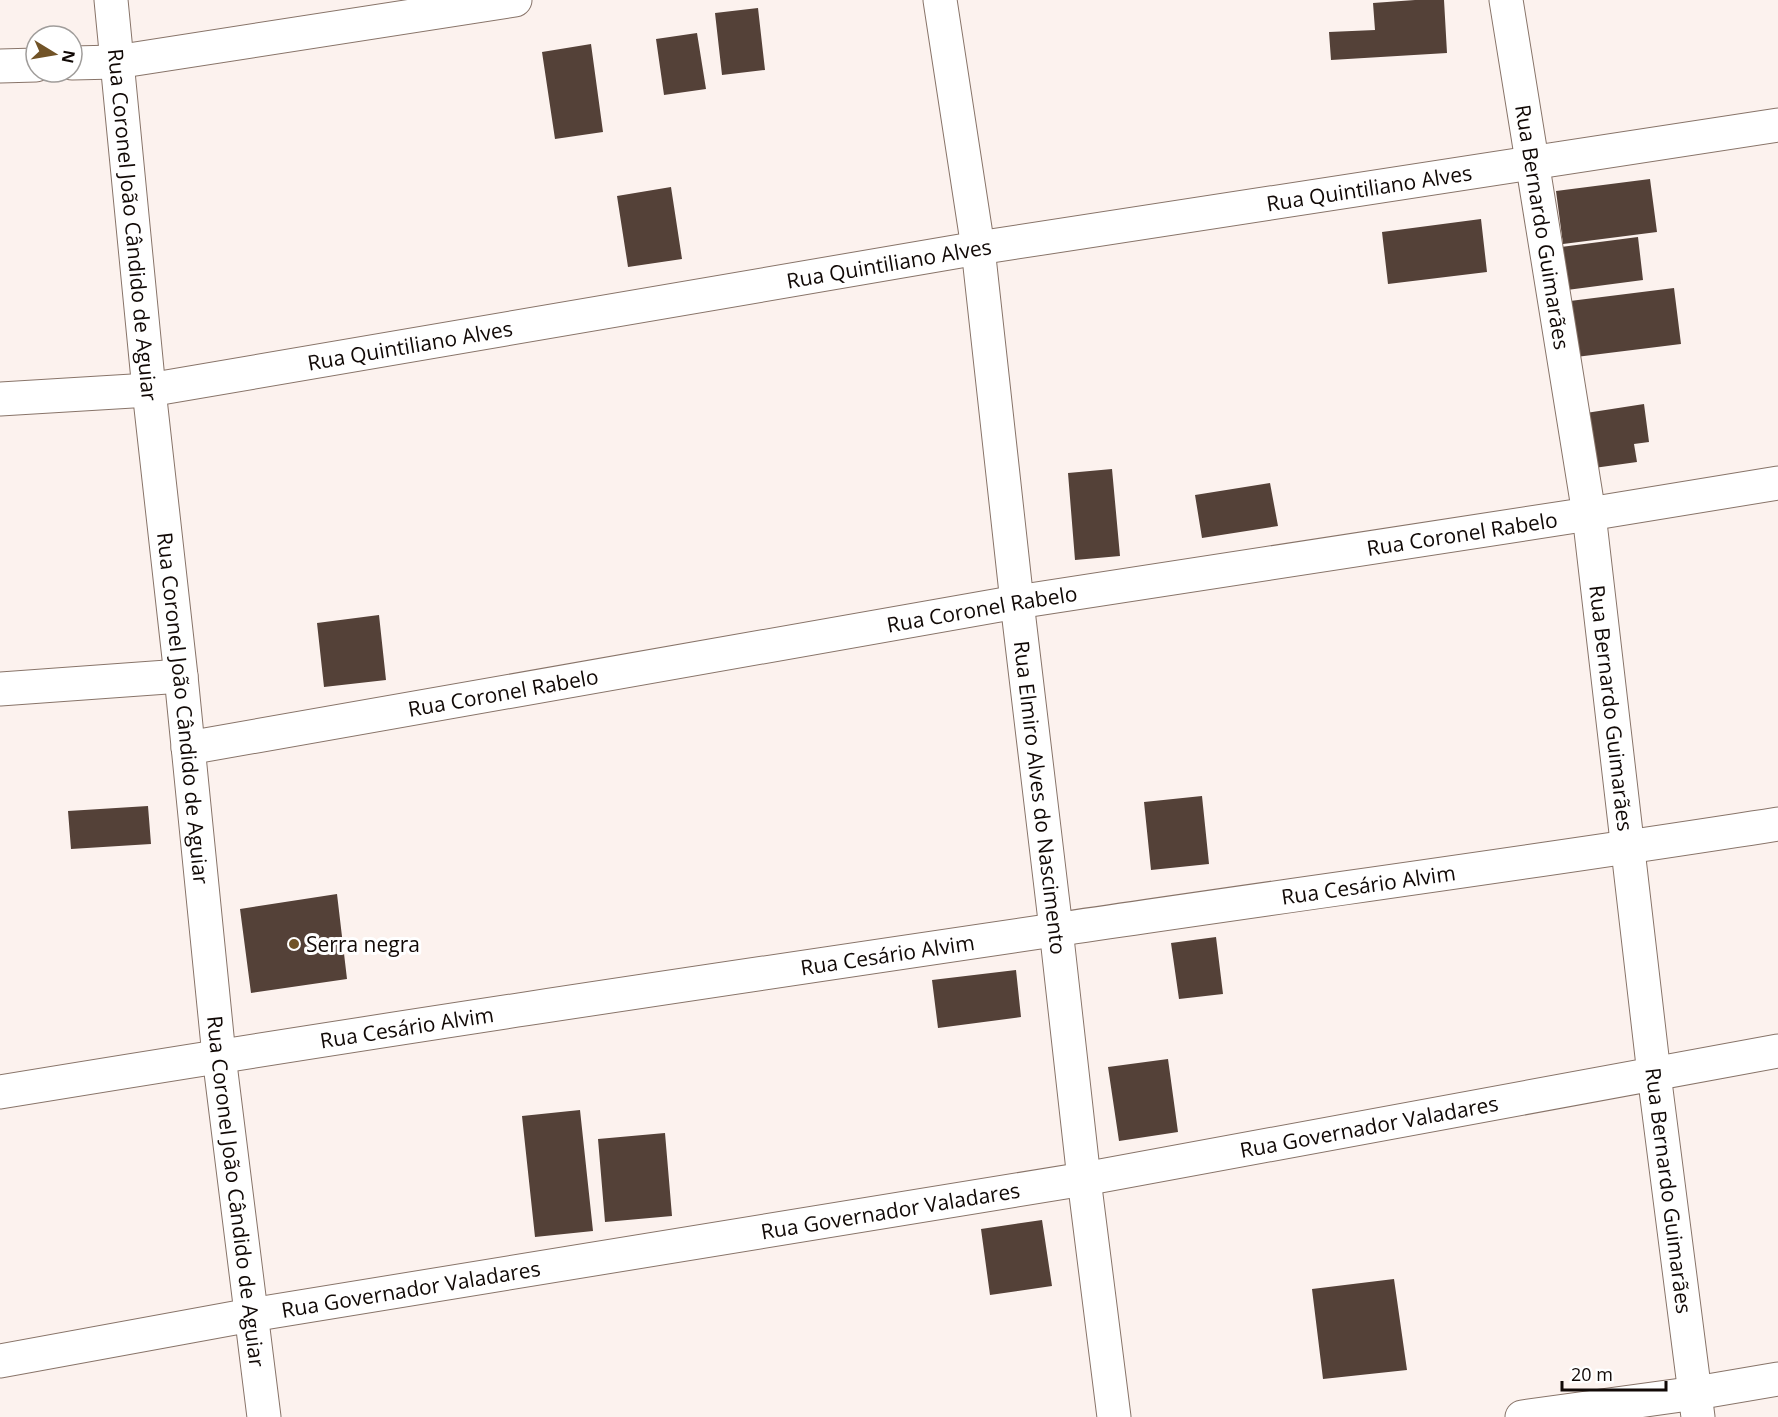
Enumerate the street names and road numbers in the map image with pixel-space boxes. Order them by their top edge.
street label: Rua Coronel João Cândido de Aguiar [102,47,164,403]
street label: Rua Bernardo Guimarães [1509,103,1576,352]
street label: Rua Quintiliano Alves [1264,158,1474,217]
street label: Rua Quintiliano Alves [784,232,993,295]
street label: Rua Quintiliano Alves [305,314,515,377]
street label: Rua Coronel Rabelo [1365,505,1559,562]
street label: Rua Coronel João Cândido de Aguiar [151,531,216,886]
street label: Rua Coronel Rabelo [884,579,1079,639]
street label: Rua Bernardo Guimarães [1583,583,1640,833]
street label: Rua Elmiro Alves do Nascimento [1008,639,1073,956]
street label: Rua Coronel Rabelo [406,662,601,723]
street label: Rua Cesário Alvim [1279,858,1457,911]
street label: Rua Cesário Alvim [798,928,976,981]
street label: Rua Cesário Alvim [318,1000,496,1054]
street label: Rua Coronel João Cândido de Aguiar [201,1014,272,1369]
street label: Rua Bernardo Guimarães [1639,1066,1699,1315]
street label: Rua Governador Valadares [1238,1089,1500,1164]
street label: Rua Governador Valadares [759,1176,1022,1246]
street label: Rua Governador Valadares [279,1254,542,1324]

